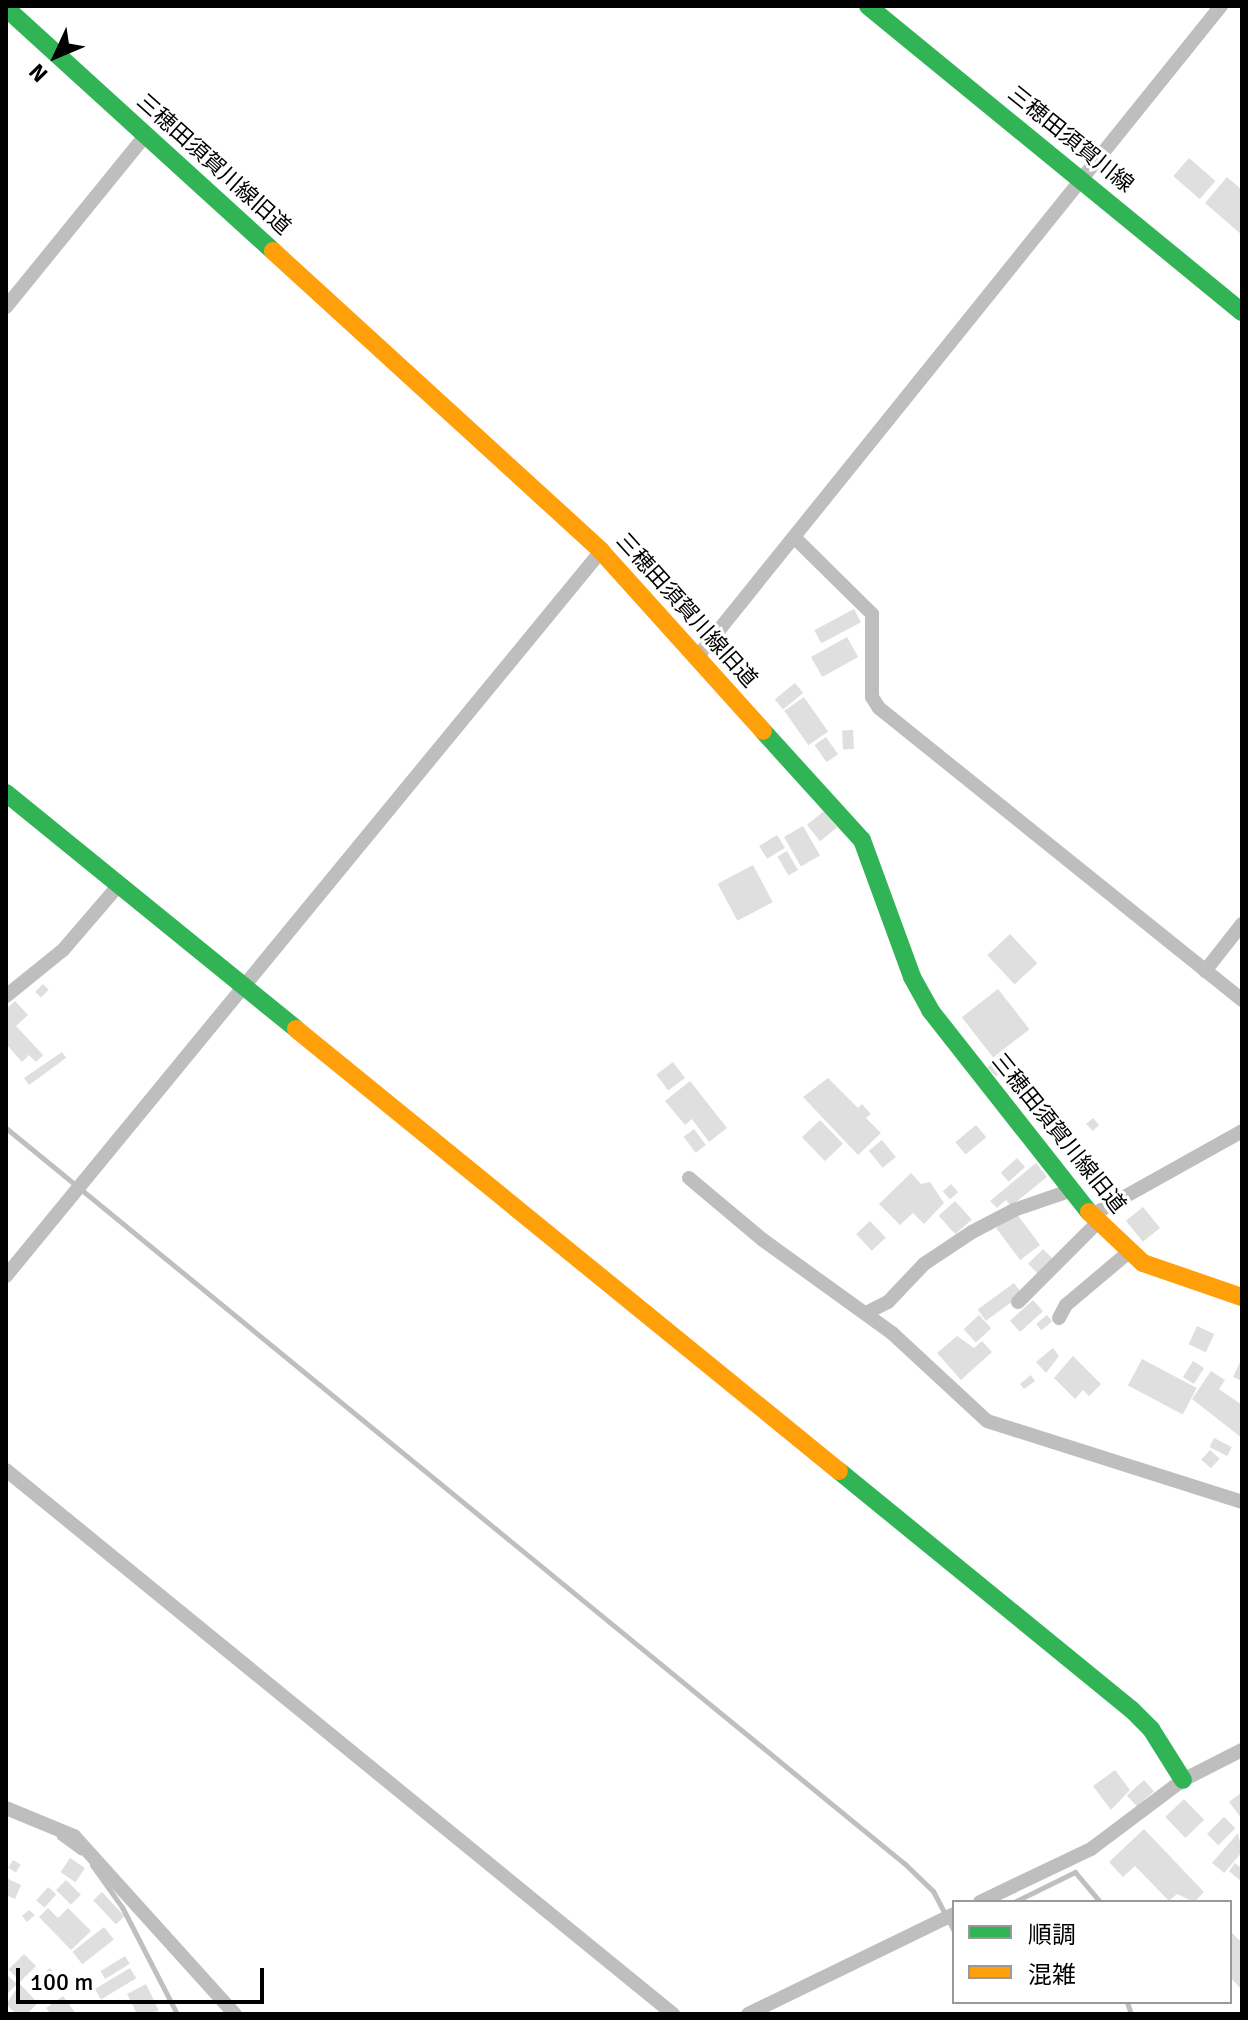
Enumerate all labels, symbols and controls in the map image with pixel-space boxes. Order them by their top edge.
north arrow [16,16,96,96]
text: N [23,58,53,88]
street label: 三穂田須賀川線 [1003,80,1139,198]
street label: 三穂田須賀川線旧道 [132,88,296,240]
street label: 三穂田須賀川線旧道 [611,528,763,692]
street label: 三穂田須賀川線旧道 [986,1048,1132,1218]
legend [952,1900,1232,2004]
text: 順調 [1028,1920,1076,1950]
scale bar [20,1952,268,2002]
text: 混雑 [1028,1960,1076,1990]
text: 100 m [30,1967,93,1997]

